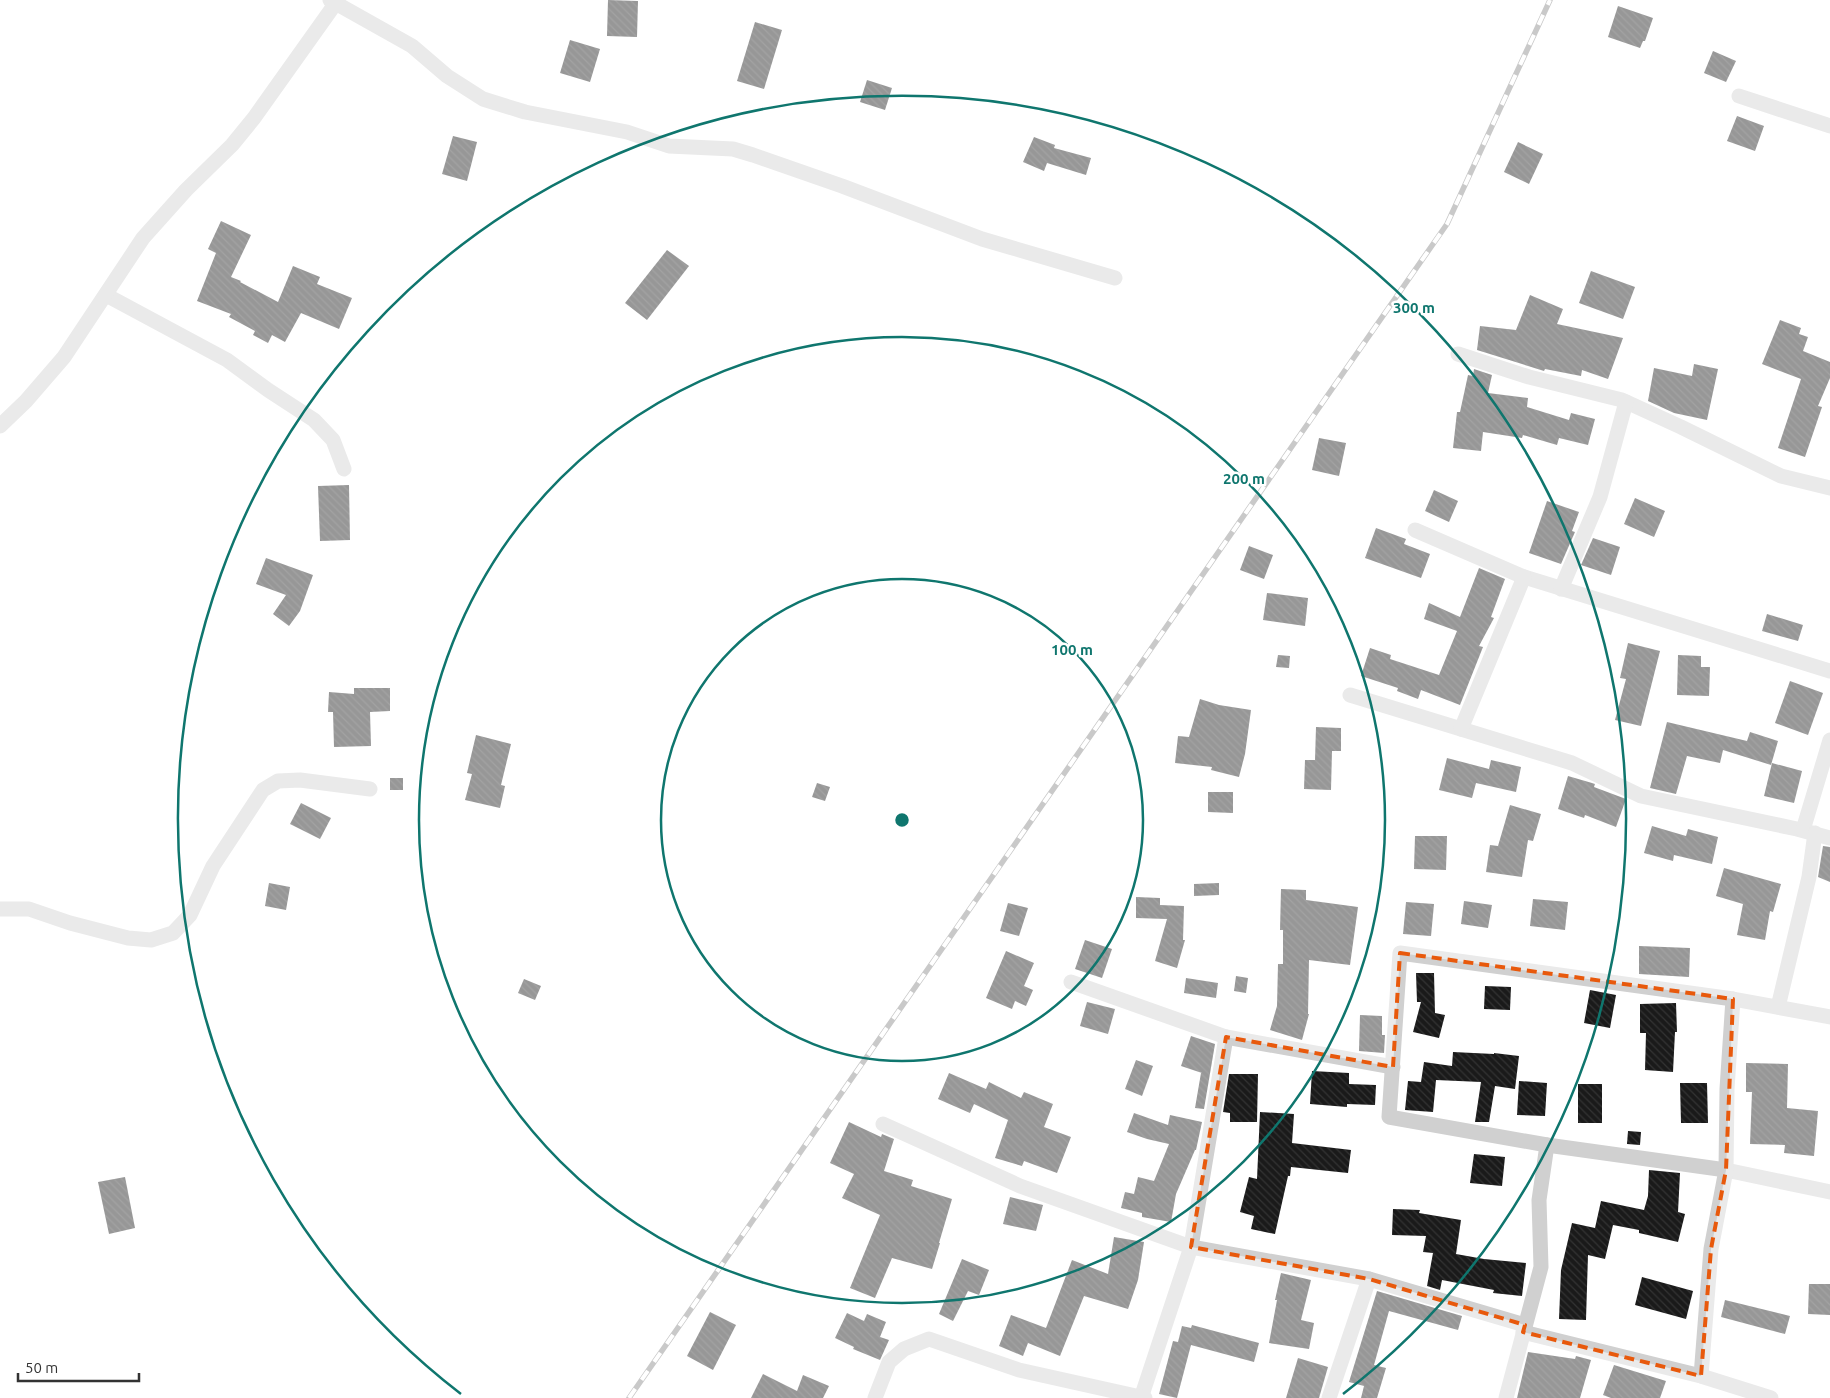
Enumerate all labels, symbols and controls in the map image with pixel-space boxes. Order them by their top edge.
text: 300 m [1393,299,1435,316]
text: 200 m [1223,470,1265,487]
text: 100 m [1051,641,1093,658]
centre of rings [893,811,911,829]
scale bar [18,1350,139,1382]
text: 50 m [25,1359,58,1376]

